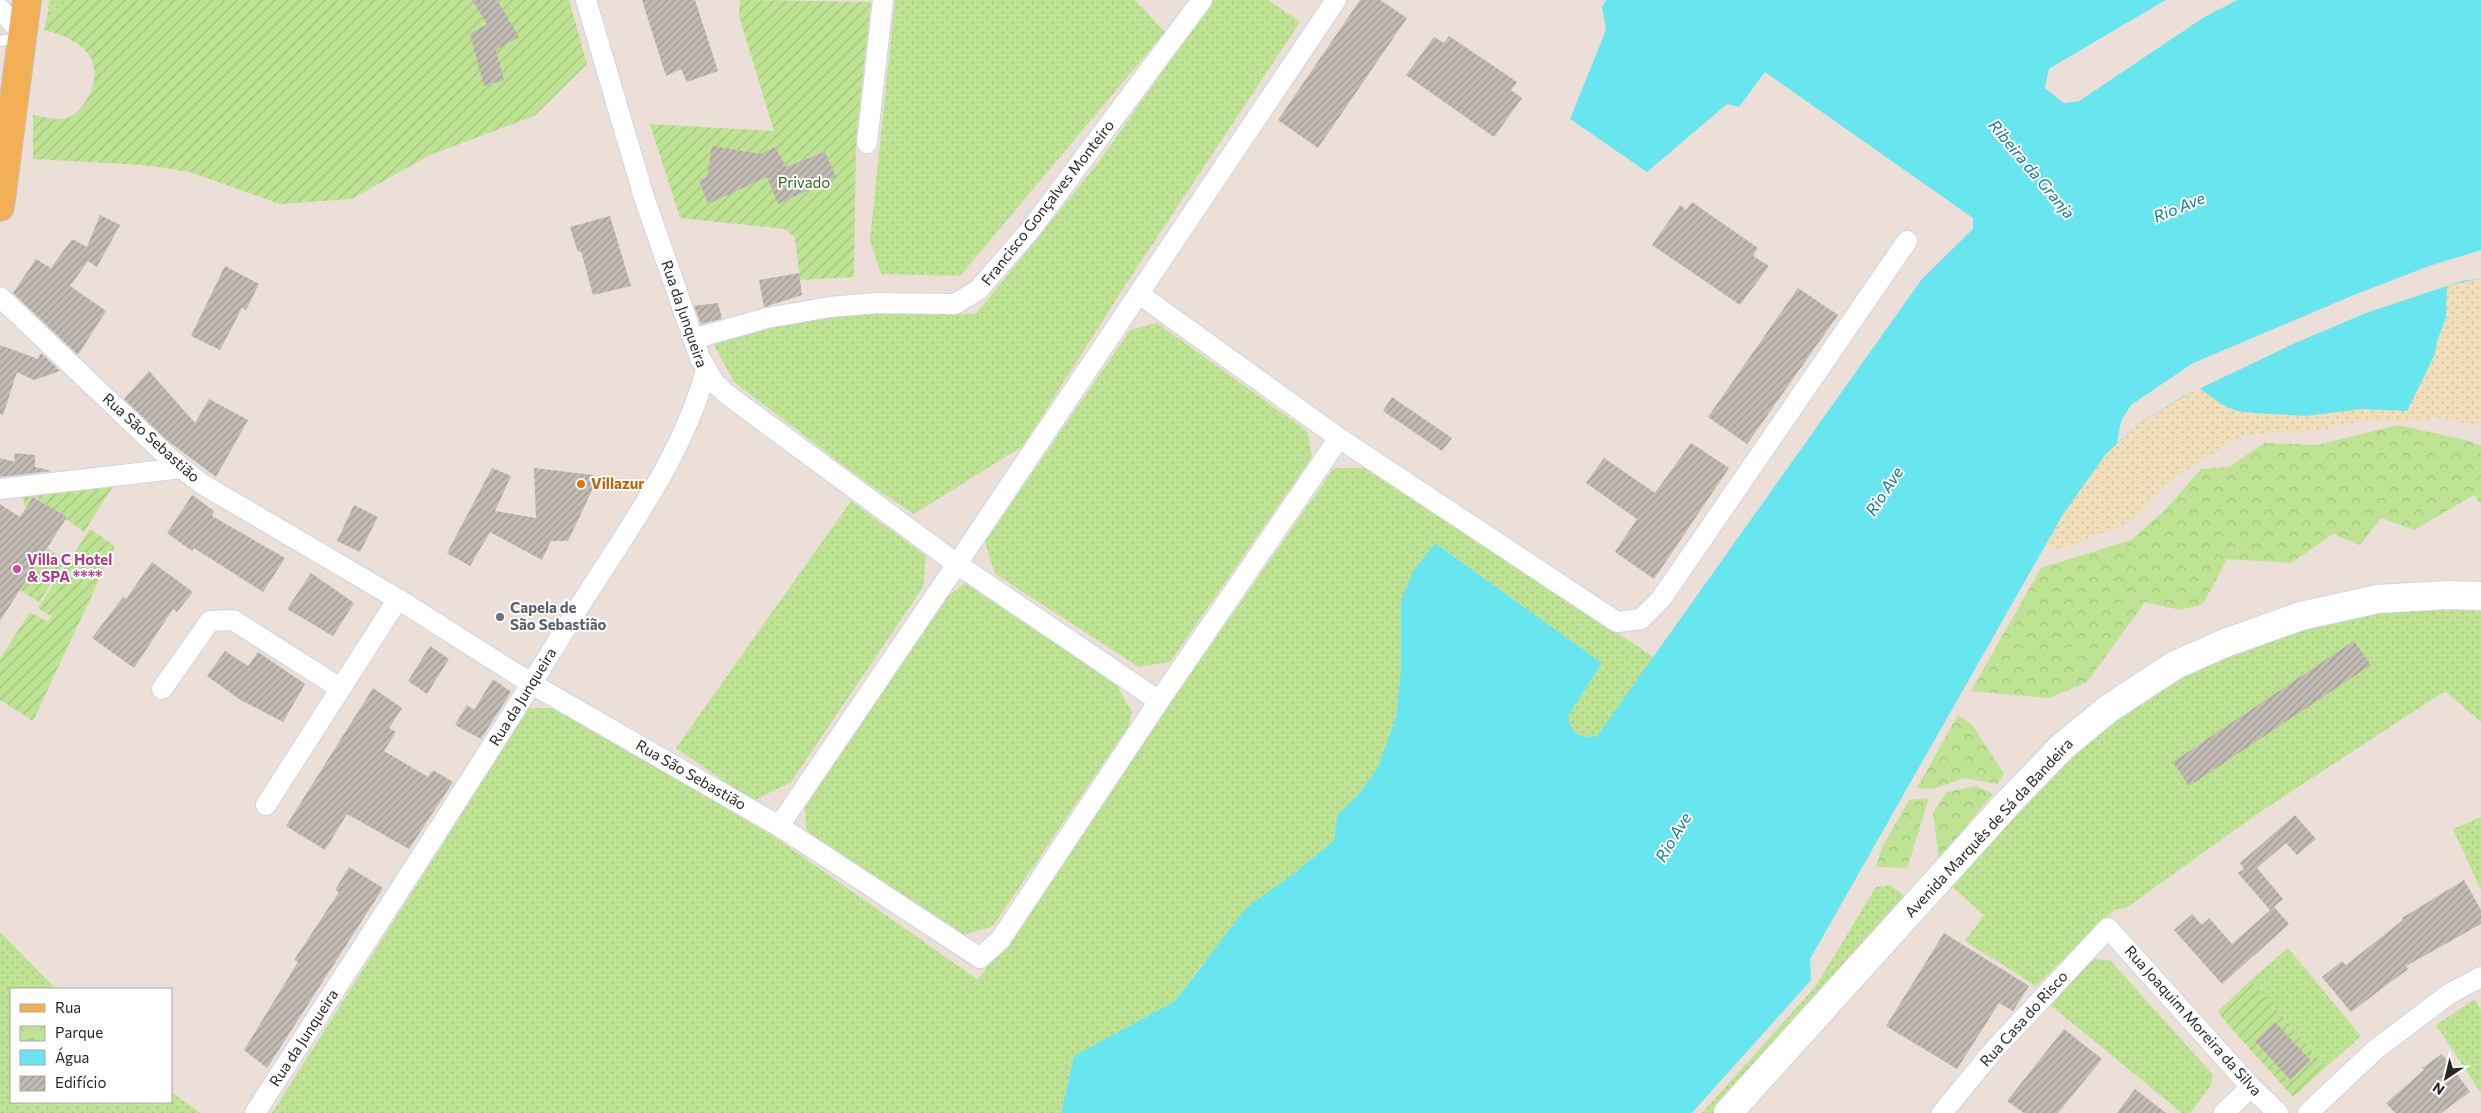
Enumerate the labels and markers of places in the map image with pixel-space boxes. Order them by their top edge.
place label: Villazur [591,474,644,492]
marker: Villazur [575,478,587,490]
place label: Villa C Hotel & SPA **** [27,550,112,585]
marker: Villa C Hotel & SPA **** [11,563,23,575]
place label: Capela de São Sebastião [510,598,607,633]
marker: Capela de São Sebastião [494,611,506,623]

